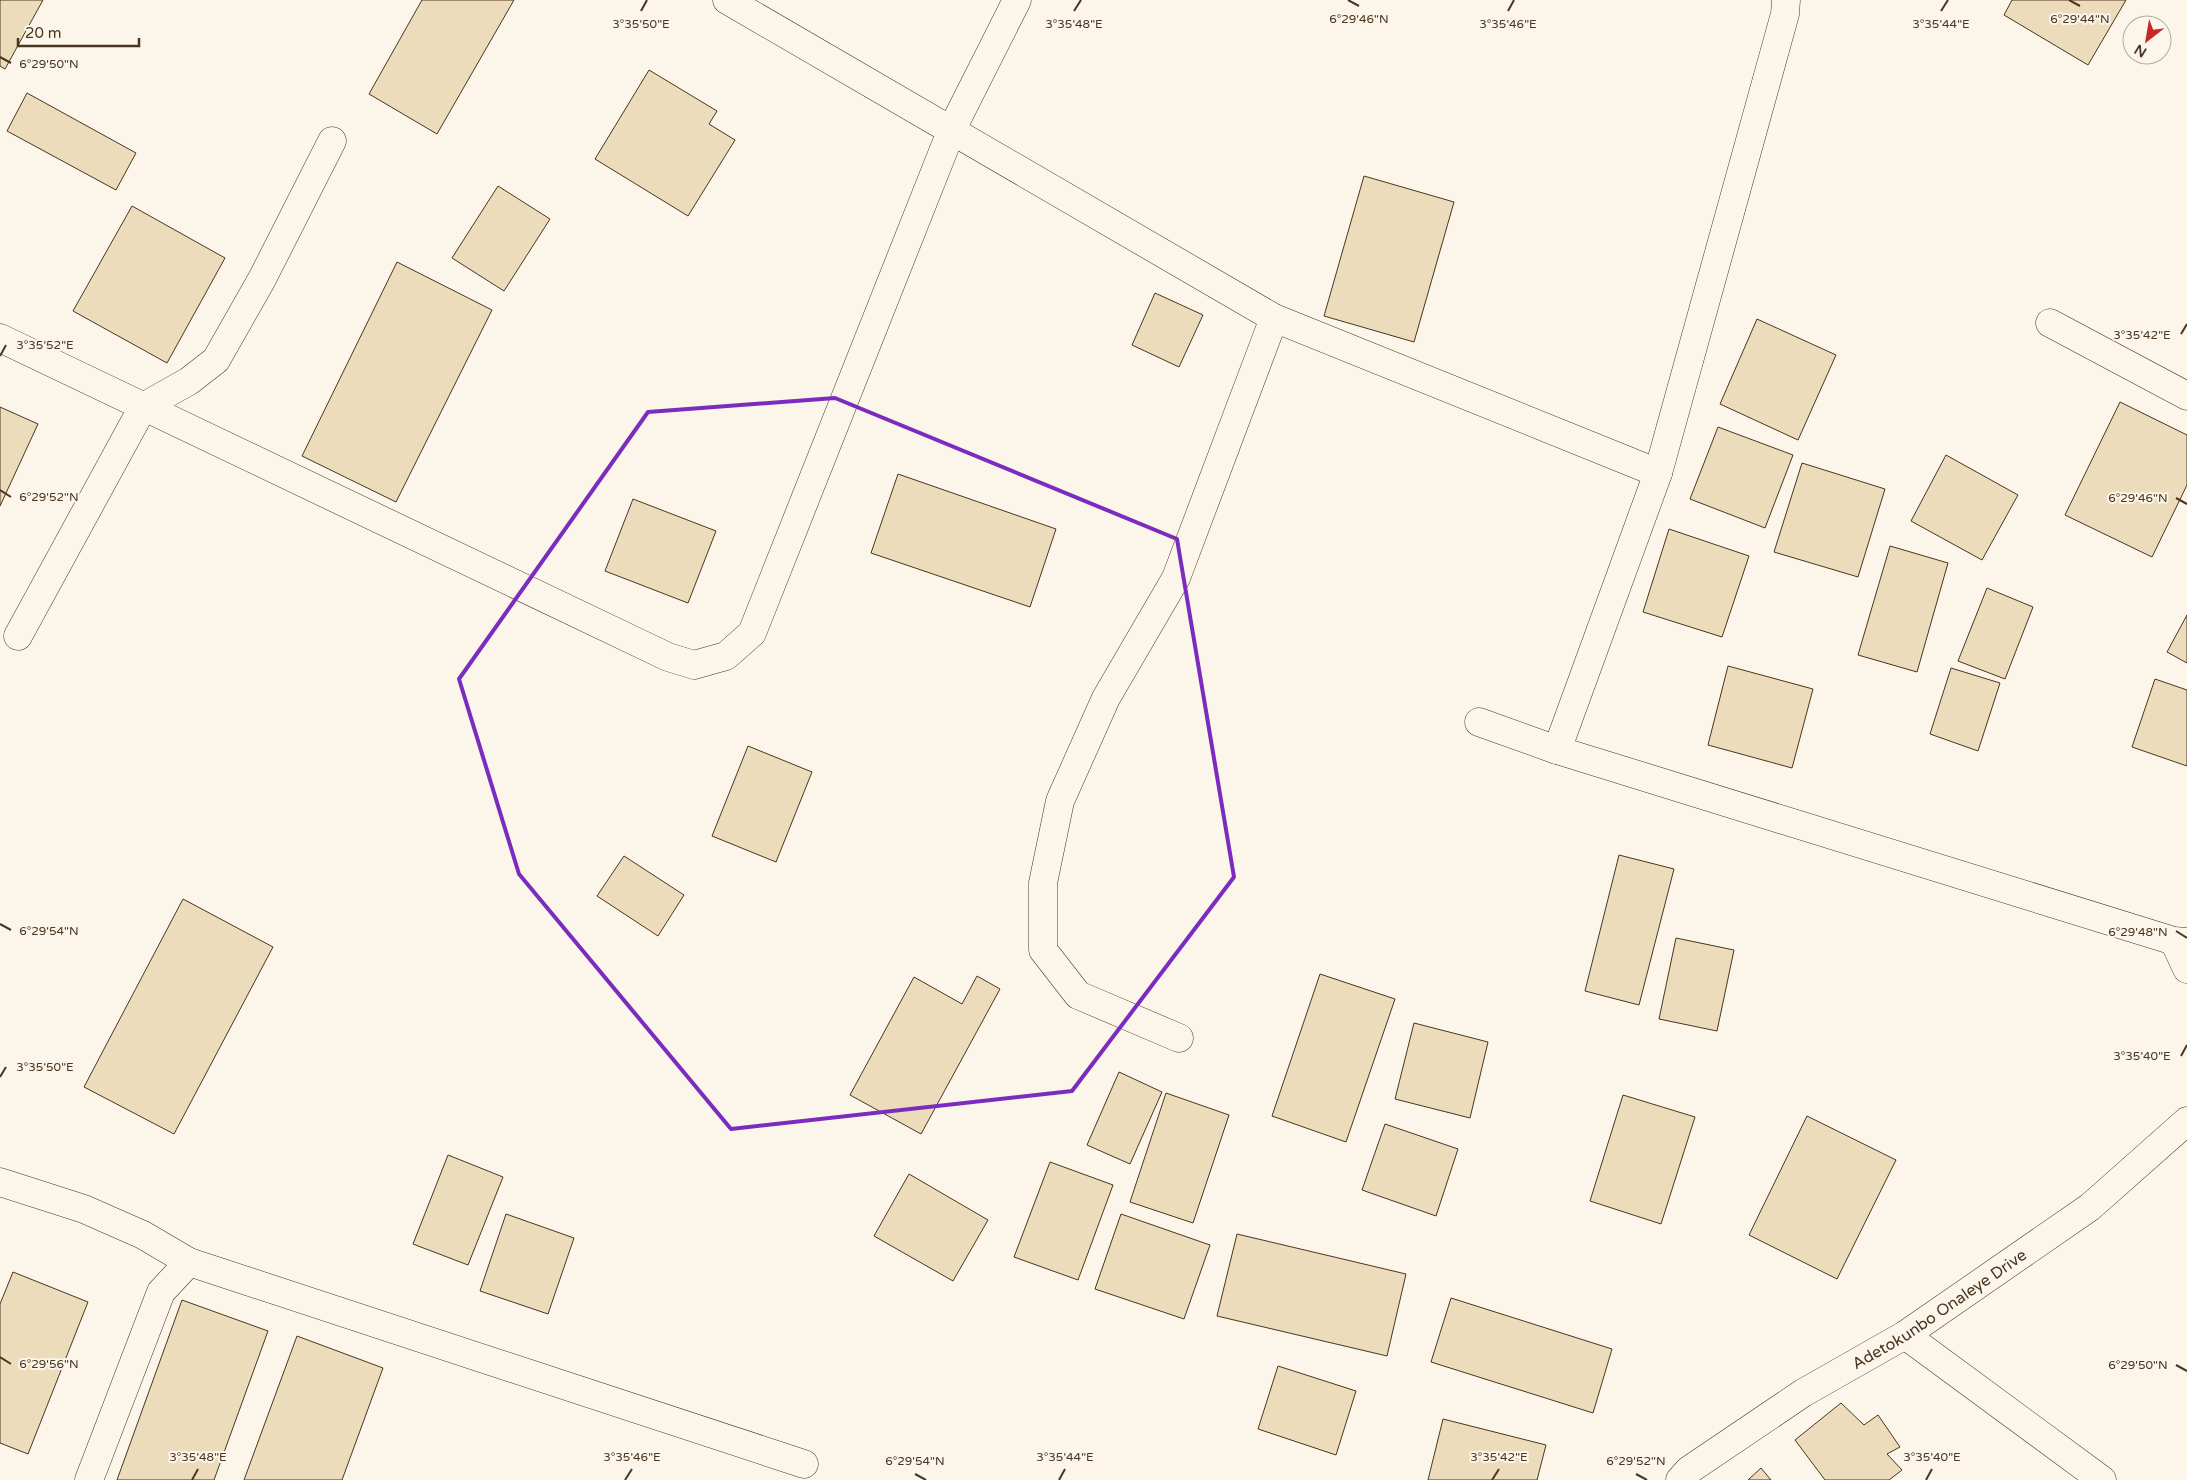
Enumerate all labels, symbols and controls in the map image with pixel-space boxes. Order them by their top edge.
text: 6°29'46"N [1329,12,1389,26]
text: 6°29'44"N [2050,12,2110,26]
scale bar [18,15,139,47]
north arrow [2122,15,2172,65]
text: 3°35'50"E [612,17,670,31]
text: 3°35'48"E [1045,17,1103,31]
text: 3°35'46"E [1479,17,1537,31]
text: 3°35'44"E [1912,17,1970,31]
text: 20 m [25,24,62,42]
text: N [2131,41,2150,61]
text: 6°29'50"N [19,57,79,71]
text: 3°35'42"E [2113,328,2171,342]
text: 3°35'52"E [16,338,74,352]
text: 6°29'52"N [19,490,79,504]
text: 6°29'46"N [2108,491,2168,505]
text: 6°29'54"N [19,924,79,938]
text: 6°29'48"N [2108,925,2168,939]
text: 3°35'40"E [2113,1049,2171,1063]
text: 3°35'50"E [16,1060,74,1074]
street label: Adetokunbo Onaleye Drive [1849,1245,2030,1374]
text: 6°29'56"N [19,1357,79,1371]
text: 6°29'50"N [2108,1358,2168,1372]
text: 3°35'48"E [169,1450,227,1464]
text: 3°35'46"E [603,1450,661,1464]
text: 3°35'44"E [1036,1450,1094,1464]
text: 3°35'42"E [1470,1450,1528,1464]
text: 3°35'40"E [1903,1450,1961,1464]
text: 6°29'54"N [885,1454,945,1468]
text: 6°29'52"N [1606,1454,1666,1468]

